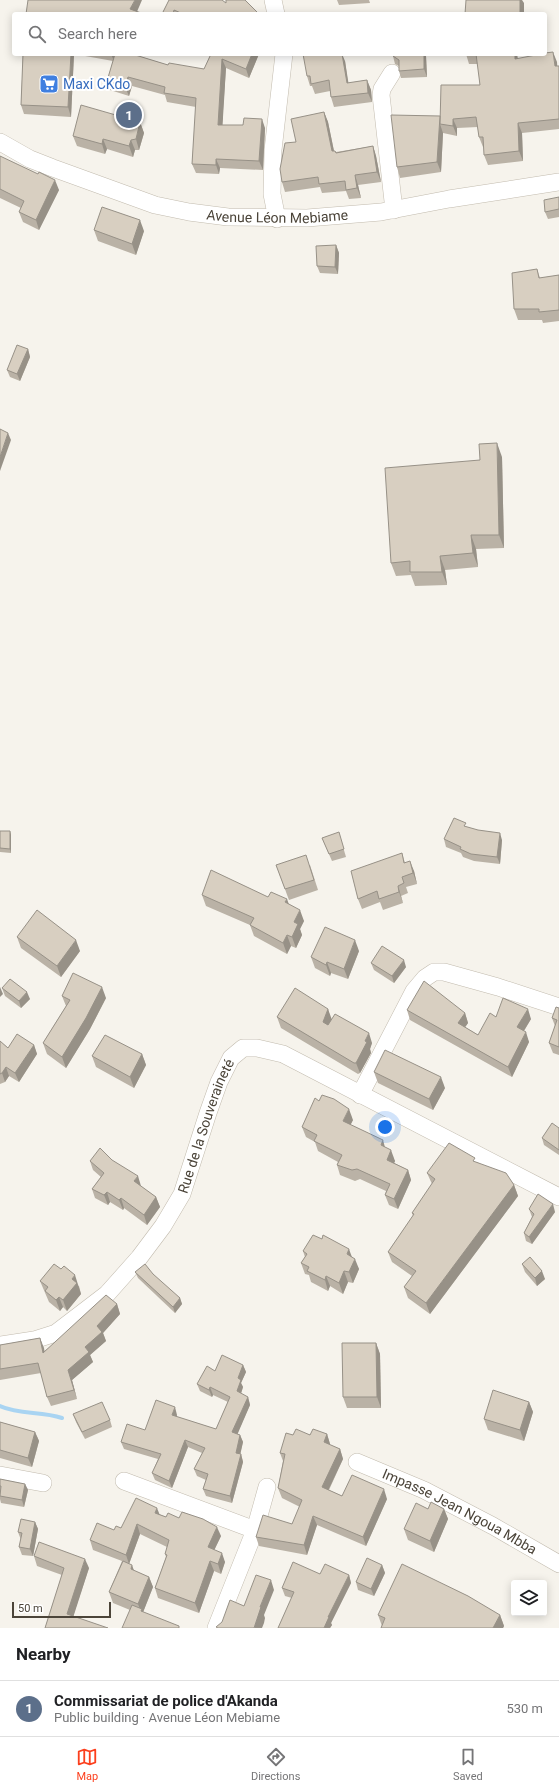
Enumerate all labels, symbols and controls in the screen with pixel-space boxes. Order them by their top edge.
search box [12,12,547,56]
icon: search [26,23,48,45]
text: Search here [58,25,137,43]
supermarket icon: Maxi CKdo [38,73,60,95]
place label: Maxi CKdo [63,76,130,92]
pin: 1 [116,100,142,130]
street label: Avenue Léon Mebiame [206,206,349,226]
street label: Rue de la Souveraineté [175,1056,237,1195]
your location [375,1117,395,1137]
street label: Impasse Jean Ngoua Mbba [380,1466,540,1557]
map controls [511,1580,547,1616]
button: layers [511,1580,547,1616]
scale bar [12,1600,111,1619]
text: 50 m [18,1602,43,1615]
text: Nearby [16,1644,71,1664]
text: Commissariat de police d'Akanda [54,1692,278,1710]
text: 1 [25,1701,33,1716]
text: 530 m [506,1701,543,1716]
text: Public building · Avenue Léon Mebiame [54,1710,280,1725]
tab: Map [76,1746,98,1783]
tab: Directions [251,1746,300,1783]
tab: Saved [453,1746,483,1783]

